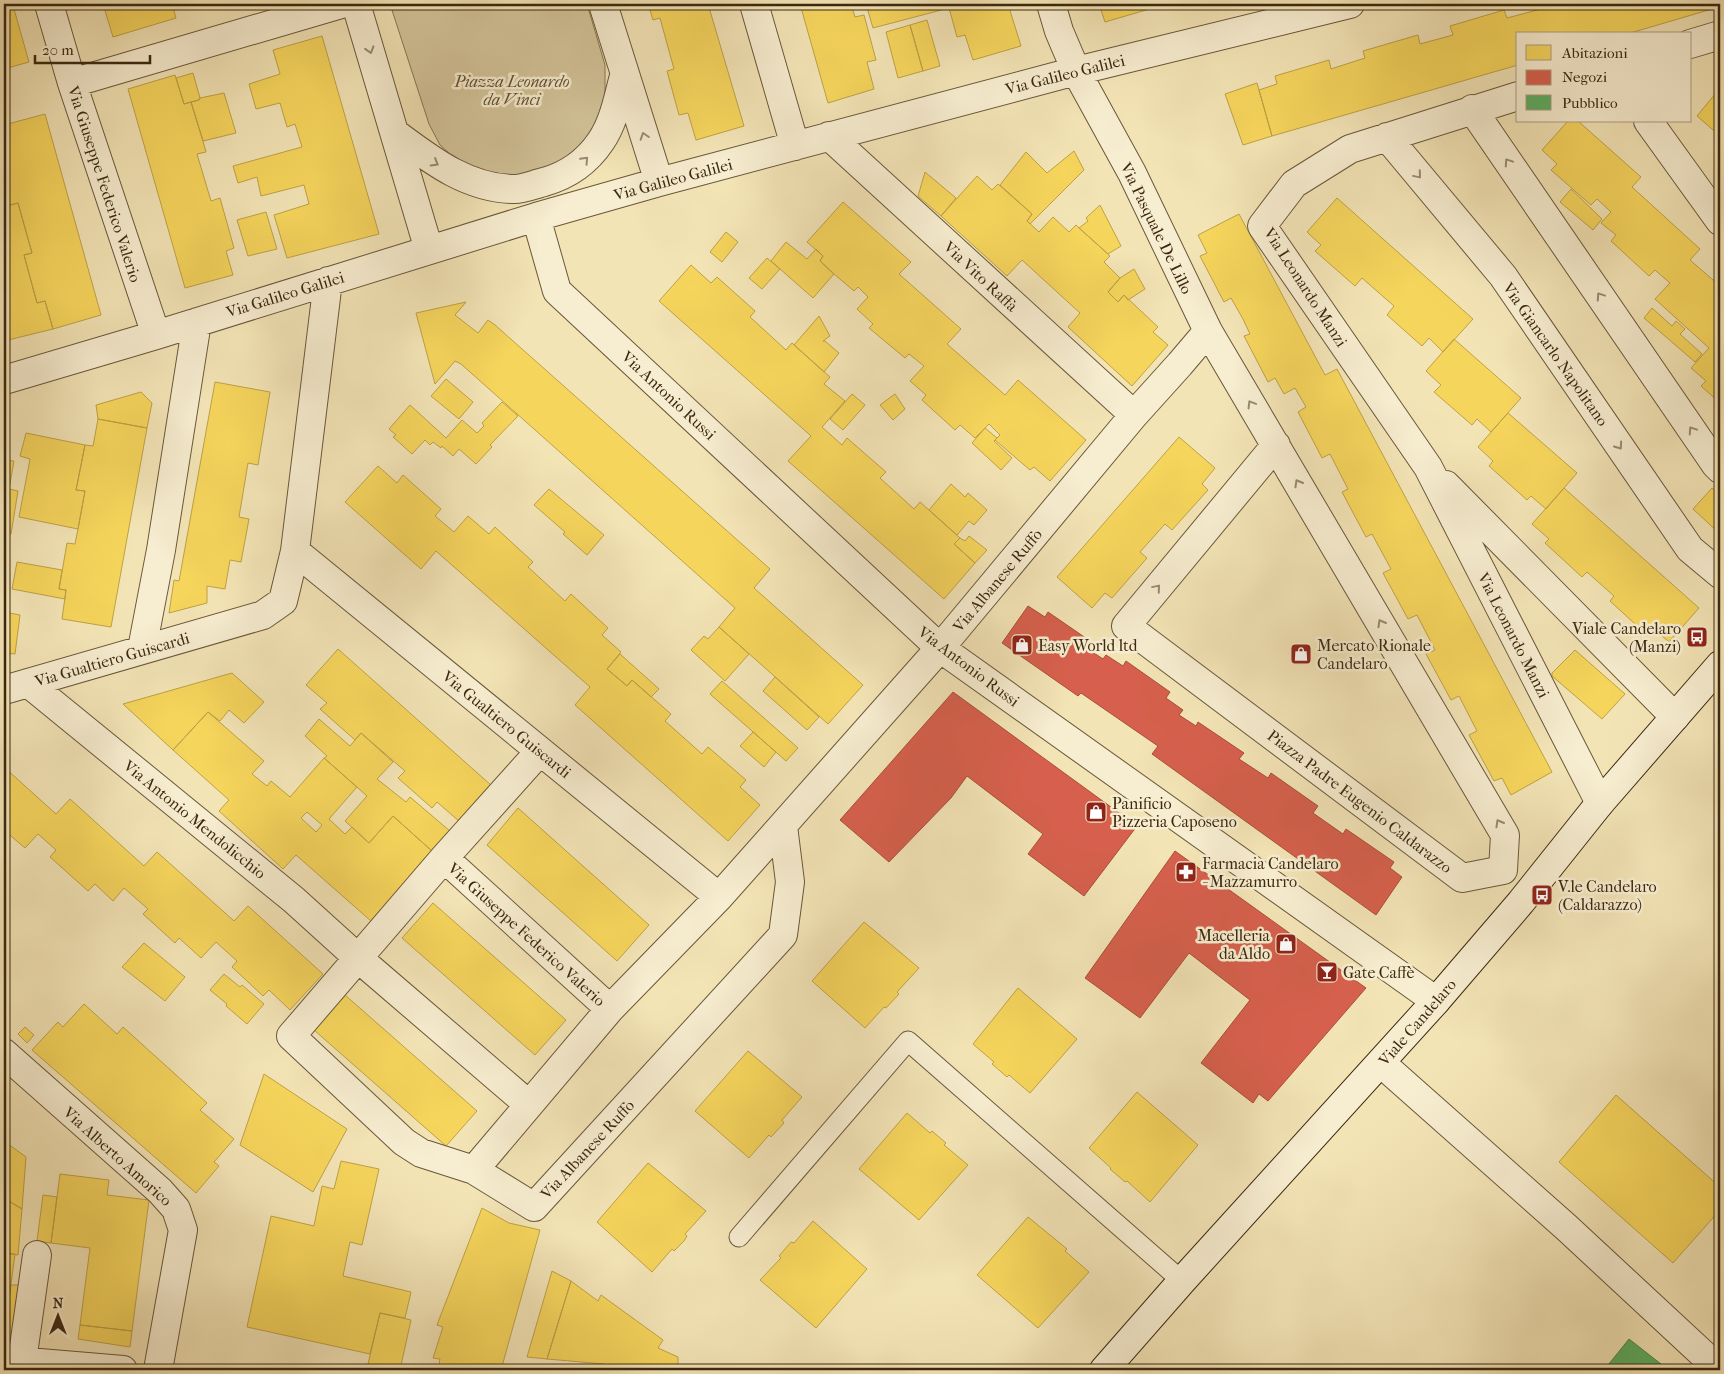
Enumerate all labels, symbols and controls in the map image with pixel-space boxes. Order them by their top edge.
scale bar [35,32,150,64]
legend [1516,32,1692,122]
text: 20 m [42,41,74,59]
text: Abitazioni [1561,44,1628,62]
one-way arrow [365,46,375,54]
street label: Via Galileo Galilei [1002,50,1127,99]
text: Negozi [1562,68,1608,86]
park label: Piazza Leonardo da Vinci [453,72,570,109]
street label: Via Giuseppe Federico Valerio [63,83,145,285]
text: Pubblico [1562,94,1618,112]
one-way arrow [639,132,649,141]
street label: Via Galileo Galilei [611,154,735,205]
one-way arrow [430,156,439,166]
one-way arrow [579,157,588,166]
street label: Via Pasquale De Lillo [1116,158,1197,297]
one-way arrow [1505,158,1514,167]
one-way arrow [1413,169,1422,178]
street label: Via Leonardo Manzi [1259,223,1351,351]
street label: Via Vito Raffa [939,237,1022,316]
street label: Via Galileo Galilei [223,267,347,322]
street label: Via Giancarlo Napolitano [1498,278,1612,430]
one-way arrow [1597,292,1606,301]
street label: Via Antonio Russi [617,346,720,444]
one-way arrow [1248,400,1258,409]
one-way arrow [1688,426,1698,435]
one-way arrow [1613,440,1622,449]
one-way arrow [1295,479,1305,488]
street label: Via Albanese Ruffo [948,525,1046,637]
street label: Via Leonardo Manzi [1473,568,1554,701]
one-way arrow [1152,585,1160,594]
one-way arrow [1377,619,1387,628]
place label: Viale Candelaro (Manzi) [1571,619,1681,656]
street label: Via Antonio Russi [914,622,1023,711]
bus stop icon: Viale Candelaro (Manzi) [1685,625,1709,649]
street label: Via Gualtiero Guiscardi [32,628,192,691]
shop icon: Easy World ltd [1010,633,1034,657]
place label: Easy World ltd [1038,636,1138,655]
place label: Mercato Rionale Candelaro [1317,636,1431,673]
shop icon: Mercato Rionale Candelaro [1289,642,1313,666]
street label: Via Gualtiero Guiscardi [438,666,575,782]
street label: Piazza Padre Eugenio Caldarazzo [1264,726,1456,877]
street label: Via Antonio Mendolicchio [119,755,270,883]
place label: Panificio Pizzeria Caposeno [1112,794,1237,831]
shop icon: Panificio Pizzeria Caposeno [1084,800,1108,824]
one-way arrow [1495,820,1505,829]
place label: Farmacia Candelaro - Mazzamurro [1202,854,1339,891]
street label: Via Giuseppe Federico Valerio [443,858,609,1010]
pharmacy icon: Farmacia Candelaro - Mazzamurro [1174,860,1198,884]
place label: V.le Candelaro (Caldarazzo) [1557,877,1657,914]
bus stop icon: V.le Candelaro (Caldarazzo) [1530,883,1554,907]
place label: Macelleria da Aldo [1197,926,1271,963]
shop icon: Macelleria da Aldo [1274,932,1298,956]
bar icon: Gate Caffè [1315,960,1339,984]
place label: Gate Caffè [1343,963,1414,982]
street label: Viale Candelaro [1374,975,1460,1070]
street label: Via Albanese Ruffo [536,1096,638,1204]
street label: Via Alberto Amorico [59,1102,176,1210]
north arrow [32,1292,82,1342]
text: N [53,1295,64,1312]

